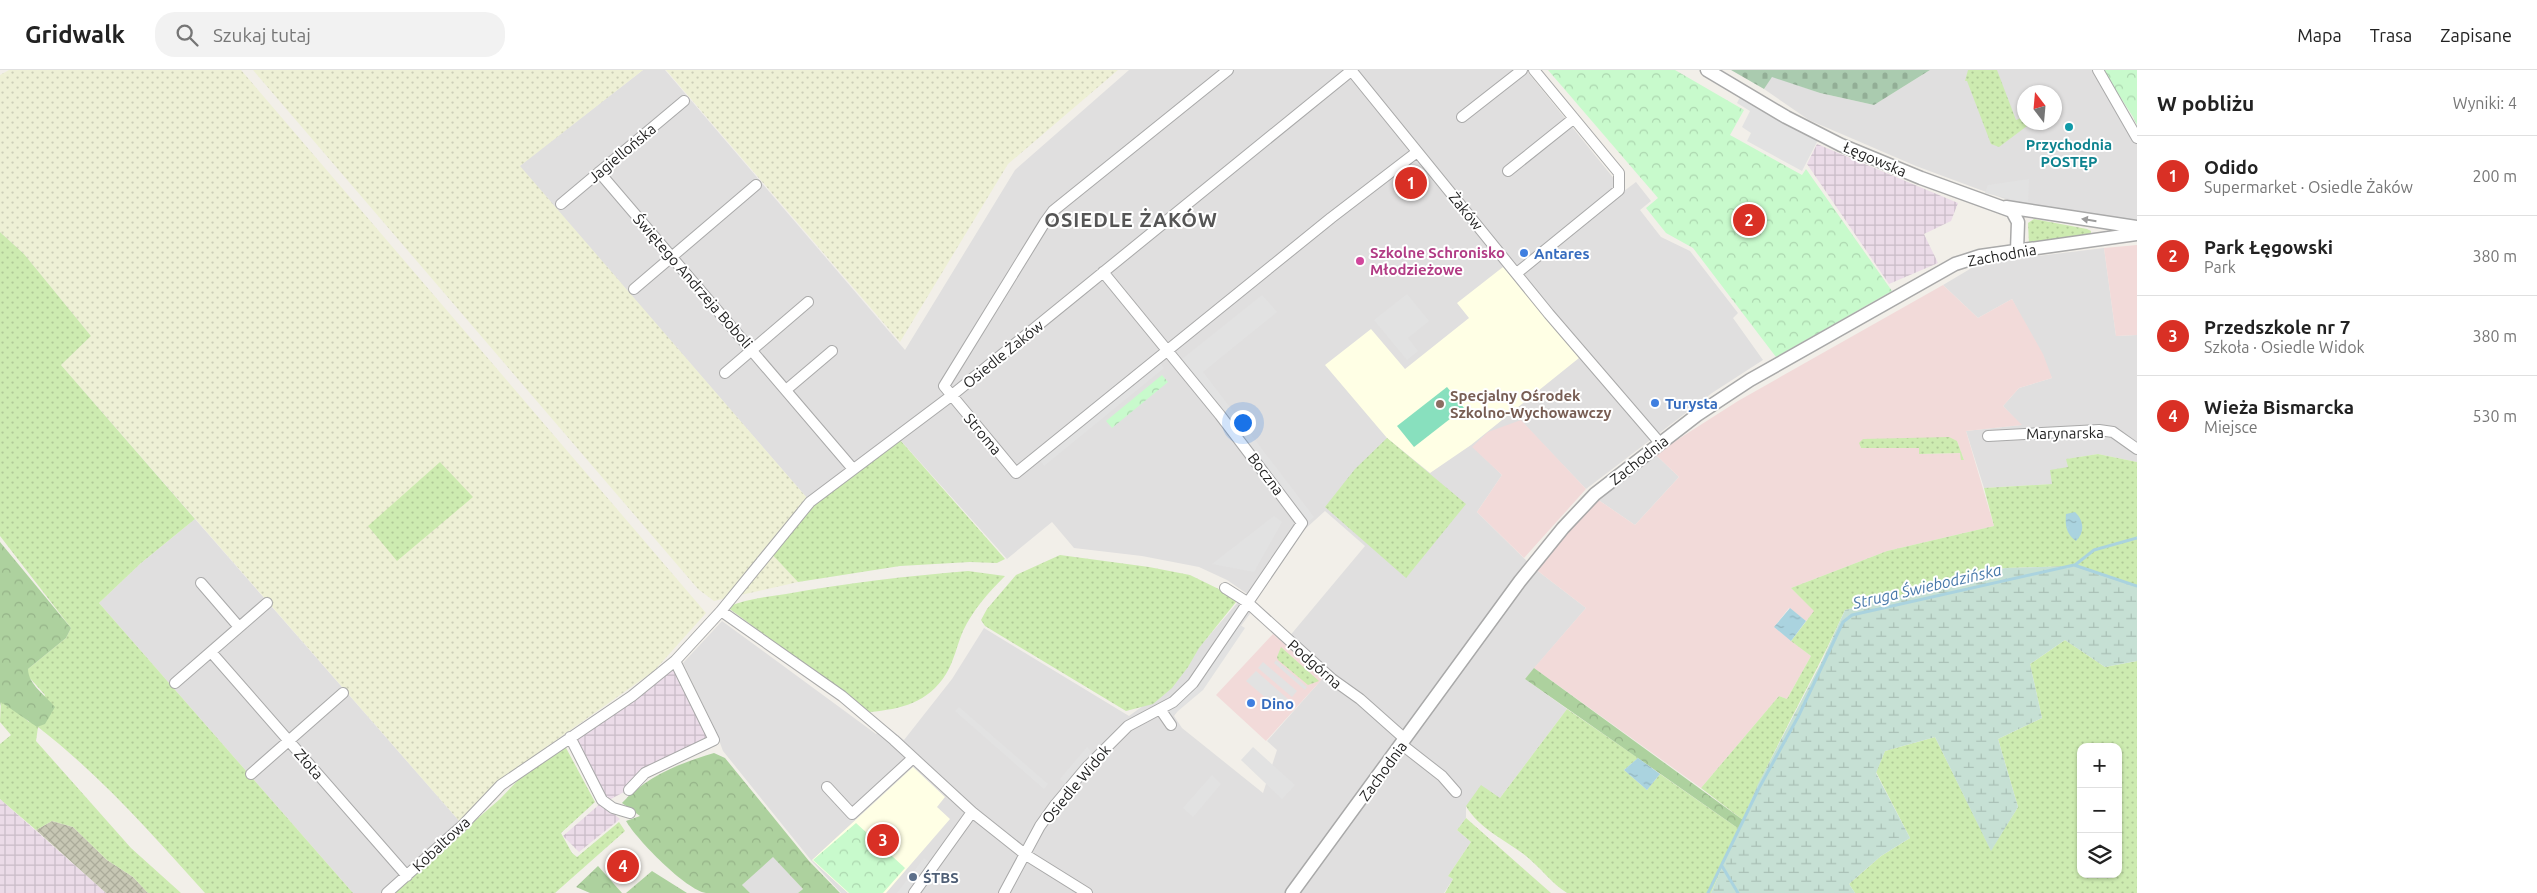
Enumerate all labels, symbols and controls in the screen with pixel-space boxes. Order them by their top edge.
search box [155,12,505,57]
text: Gridwalk [25,21,125,48]
icon: search [173,21,201,49]
text: Szukaj tutaj [213,24,311,46]
text: Mapa [2297,25,2342,45]
text: Trasa [2370,25,2412,45]
text: Zapisane [2440,25,2512,45]
north arrow [2017,85,2062,130]
text: W pobliżu [2157,91,2254,115]
text: Wyniki: 4 [2453,94,2517,112]
street label: Jagiellońska [585,120,659,186]
marker: Przychodnia POSTĘP [2063,121,2075,133]
place label: Przychodnia POSTĘP [2026,136,2112,171]
street label: Łęgowska [1841,138,1909,180]
text: Odido [2204,156,2258,178]
pin: 1 [1395,164,1427,202]
text: 1 [2168,167,2178,185]
text: 200 m [2472,167,2517,185]
text: Supermarket · Osiedle Żaków [2204,178,2413,196]
street label: Żaków [1446,189,1487,234]
pin: 2 [1733,201,1765,239]
district label: OSIEDLE ŻAKÓW [1044,208,1218,231]
street label: Świętego Andrzeja Boboli [630,210,756,352]
one-way arrow [2081,215,2097,223]
text: Park Łęgowski [2204,236,2333,258]
street label: Zachodnia [1966,241,2038,269]
place label: Szkolne Schronisko Młodzieżowe [1370,244,1505,278]
place label: Antares [1534,245,1589,262]
marker: Antares [1518,247,1530,259]
text: 2 [2168,247,2178,265]
text: 380 m [2472,247,2517,265]
marker: Szkolne Schronisko Młodzieżowe [1354,255,1366,267]
text: Park [2204,258,2236,276]
street label: Osiedle Żaków [959,316,1047,392]
text: Przedszkole nr 7 [2204,316,2350,338]
text: 3 [2168,327,2178,345]
text: 380 m [2472,327,2517,345]
text: Szkoła · Osiedle Widok [2204,338,2365,356]
place label: Specjalny Ośrodek Szkolno-Wychowawczy [1450,387,1611,421]
place label: Turysta [1665,395,1718,412]
text: Wieża Bismarcka [2204,396,2354,418]
marker: Turysta [1649,397,1661,409]
marker: Specjalny Ośrodek Szkolno-Wychowawczy [1434,398,1446,410]
text: 4 [2168,407,2178,425]
text: 530 m [2472,407,2517,425]
street label: Stroma [961,410,1005,458]
your location [1230,410,1256,436]
text: Miejsce [2204,418,2258,436]
street label: Marynarska [2026,424,2104,442]
street label: Zachodnia [1606,432,1672,488]
street label: Boczna [1245,450,1287,498]
water label: Struga Świebodzińska [1850,559,2003,612]
street label: Podgórna [1285,636,1345,692]
place label: Dino [1261,695,1294,712]
marker: Dino [1245,697,1257,709]
street label: Zachodnia [1356,738,1410,804]
street label: Osiedle Widok [1038,741,1114,827]
map controls [2077,743,2122,878]
button: + [2077,743,2122,788]
street label: Złota [291,745,327,783]
button: − [2077,788,2122,833]
street label: Kobaltowa [409,813,473,875]
pin: 3 [867,821,899,859]
button: layers [2077,833,2122,878]
pin: 4 [607,847,639,885]
place label: ŚTBS [923,869,959,886]
marker: ŚTBS [907,871,919,883]

